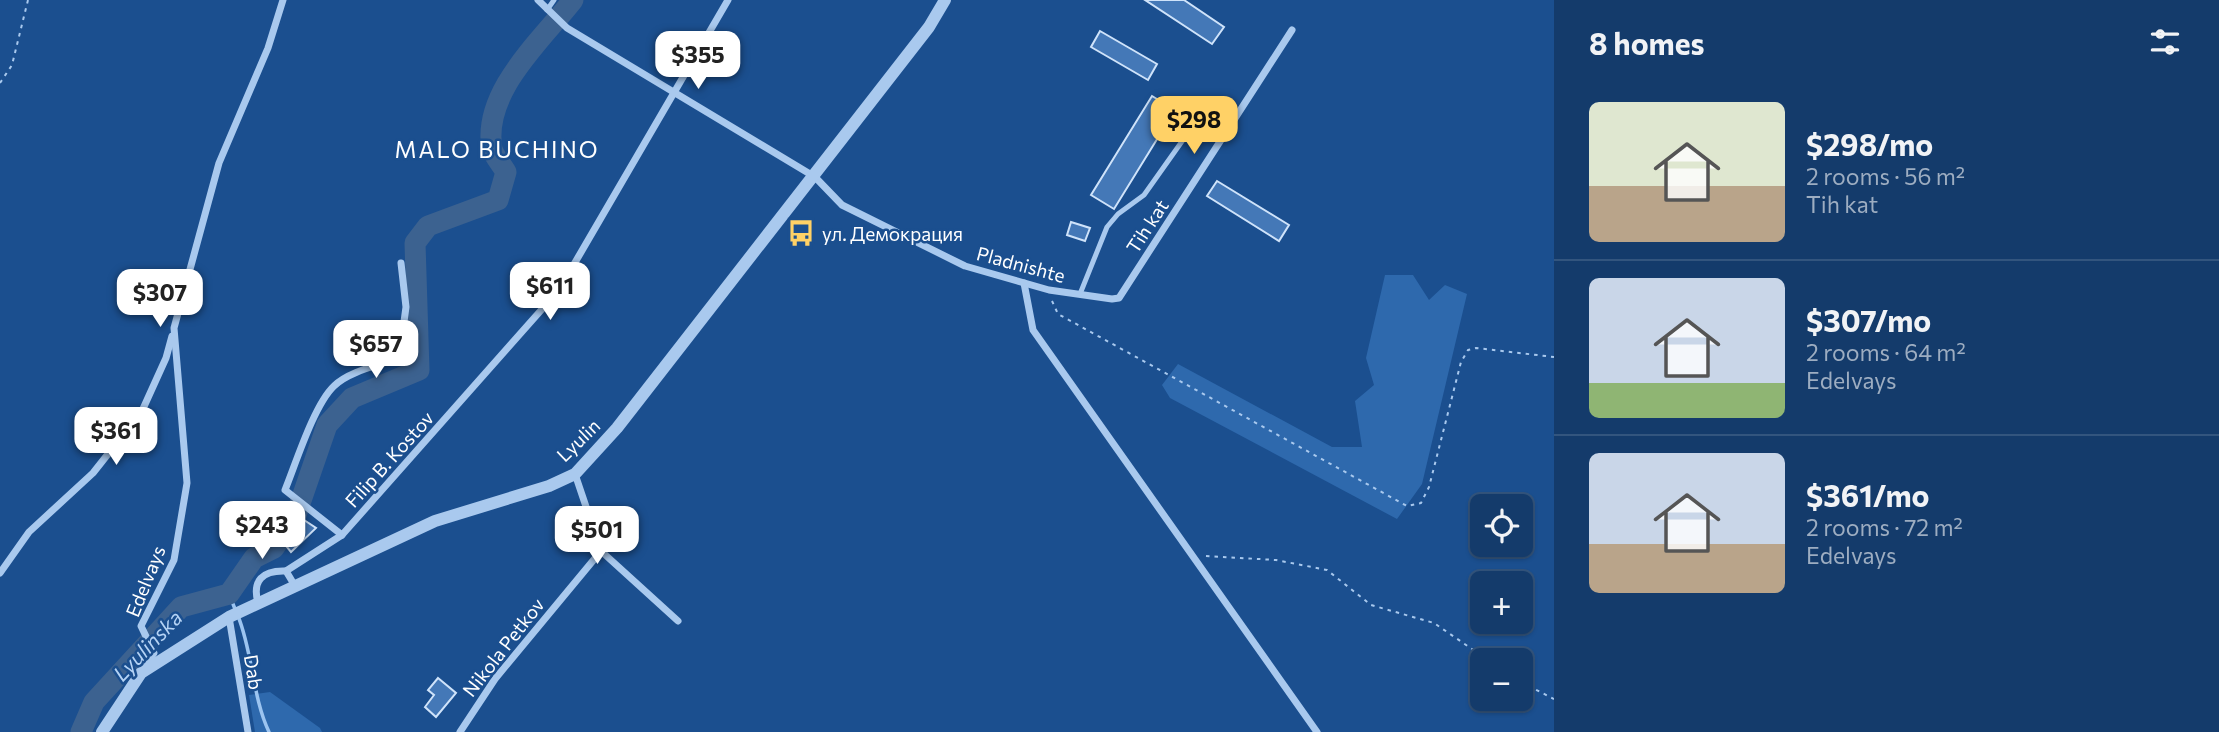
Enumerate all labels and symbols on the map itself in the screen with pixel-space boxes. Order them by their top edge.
pin: $355 [657,32,739,91]
pin: $298 [1153,96,1235,156]
district label: MALO BUCHINO [394,135,600,163]
street label: Tih kat [1121,195,1173,257]
bus stop icon: ул. Демокрация [786,218,816,248]
place label: ул. Демокрация [822,222,963,245]
street label: Pladnishte [974,241,1068,287]
pin: $611 [509,262,591,322]
pin: $307 [119,270,201,329]
pin: $657 [335,320,417,380]
street label: Filip B. Kostov [340,406,438,512]
pin: $361 [75,407,157,467]
street label: Lyulin [552,414,604,466]
pin: $243 [221,502,303,561]
pin: $501 [556,506,638,566]
street label: Edelvays [120,542,170,620]
street label: Nikola Petkov [457,593,549,701]
water label: Lyulinska [107,605,187,685]
street label: Dab [240,653,268,691]

